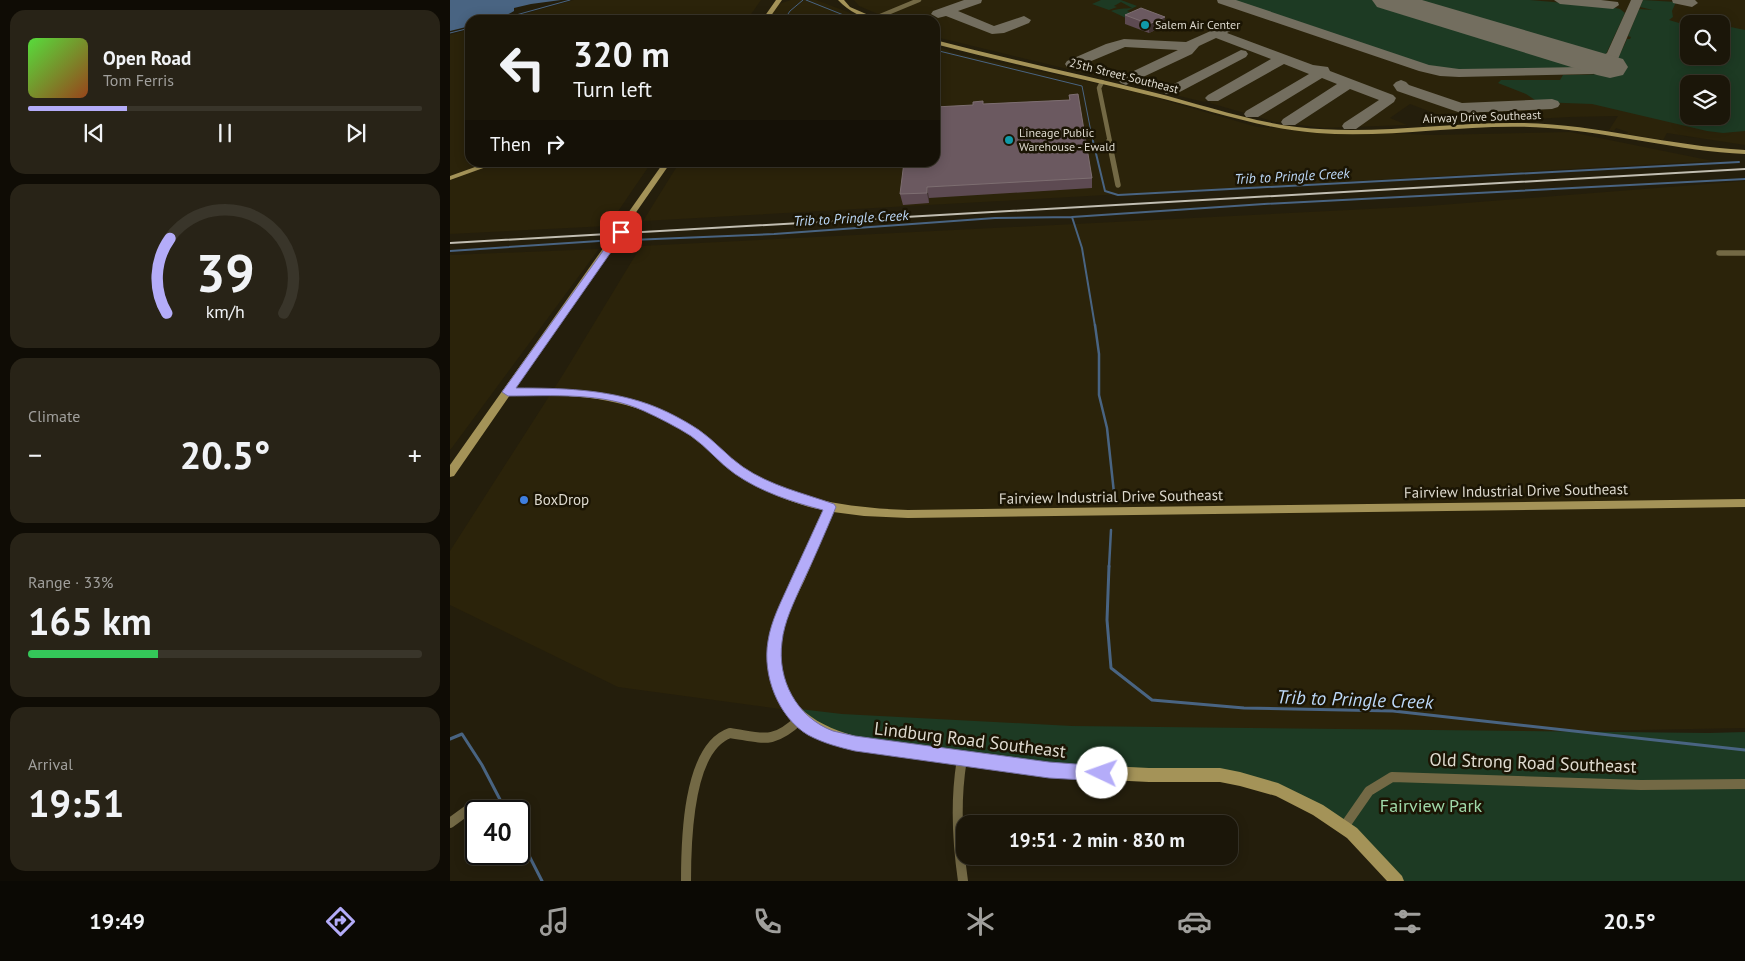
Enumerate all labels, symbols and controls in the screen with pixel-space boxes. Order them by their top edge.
map controls [1680,15,1730,125]
button: search [1680,15,1730,65]
place label: Salem Air Center [1155,17,1240,32]
marker: Salem Air Center [1139,19,1151,31]
text: 320 m [573,31,670,77]
icon: left [490,35,555,100]
text: Open Road [103,46,191,70]
street label: 25th Street Southeast [1068,55,1180,96]
text: Tom Ferris [103,70,174,90]
text: Turn left [573,75,652,103]
button: layers [1680,75,1730,125]
street label: Airway Drive Southeast [1422,107,1542,126]
icon: previous [80,119,108,147]
icon: pause [211,119,239,147]
icon: next [342,119,370,147]
place label: Lineage Public Warehouse - Ewald [1019,125,1115,154]
icon: right [541,130,569,158]
text: Then [490,132,531,156]
marker: Lineage Public Warehouse - Ewald [1003,134,1015,146]
water label: Trib to Pringle Creek [1234,164,1351,188]
water label: Trib to Pringle Creek [793,206,910,230]
pin [600,211,642,253]
icon: arrive [607,218,635,246]
text: 39 [196,239,254,306]
text: km/h [205,300,245,323]
text: Climate [28,406,80,426]
text: 20.5° [180,430,270,479]
text: − [28,436,42,473]
text: + [408,436,422,473]
street label: Fairview Industrial Drive Southeast [1404,479,1628,502]
street label: Fairview Industrial Drive Southeast [999,485,1223,508]
place label: BoxDrop [534,490,589,509]
marker: BoxDrop [518,494,530,506]
text: Range · 33% [28,572,113,592]
text: 165 km [28,596,152,645]
water label: Trib to Pringle Creek [1276,684,1435,714]
street label: Lindburg Road Southeast [873,716,1067,763]
position arrow [1075,746,1127,798]
street label: Old Strong Road Southeast [1429,747,1637,778]
text: Arrival [28,754,73,774]
text: 19:51 [28,778,124,827]
park label: Fairview Park [1380,794,1483,817]
speed limit sign: 40 [465,800,530,865]
text: 19:51 · 2 min · 830 m [1009,828,1185,852]
icon: directions [323,904,358,939]
icon: music [537,904,572,939]
icon: phone [750,904,785,939]
icon: climate [963,904,998,939]
icon: car [1177,904,1212,939]
icon: filters [1390,904,1425,939]
text: 19:49 [89,907,145,935]
text: 20.5° [1603,907,1656,935]

